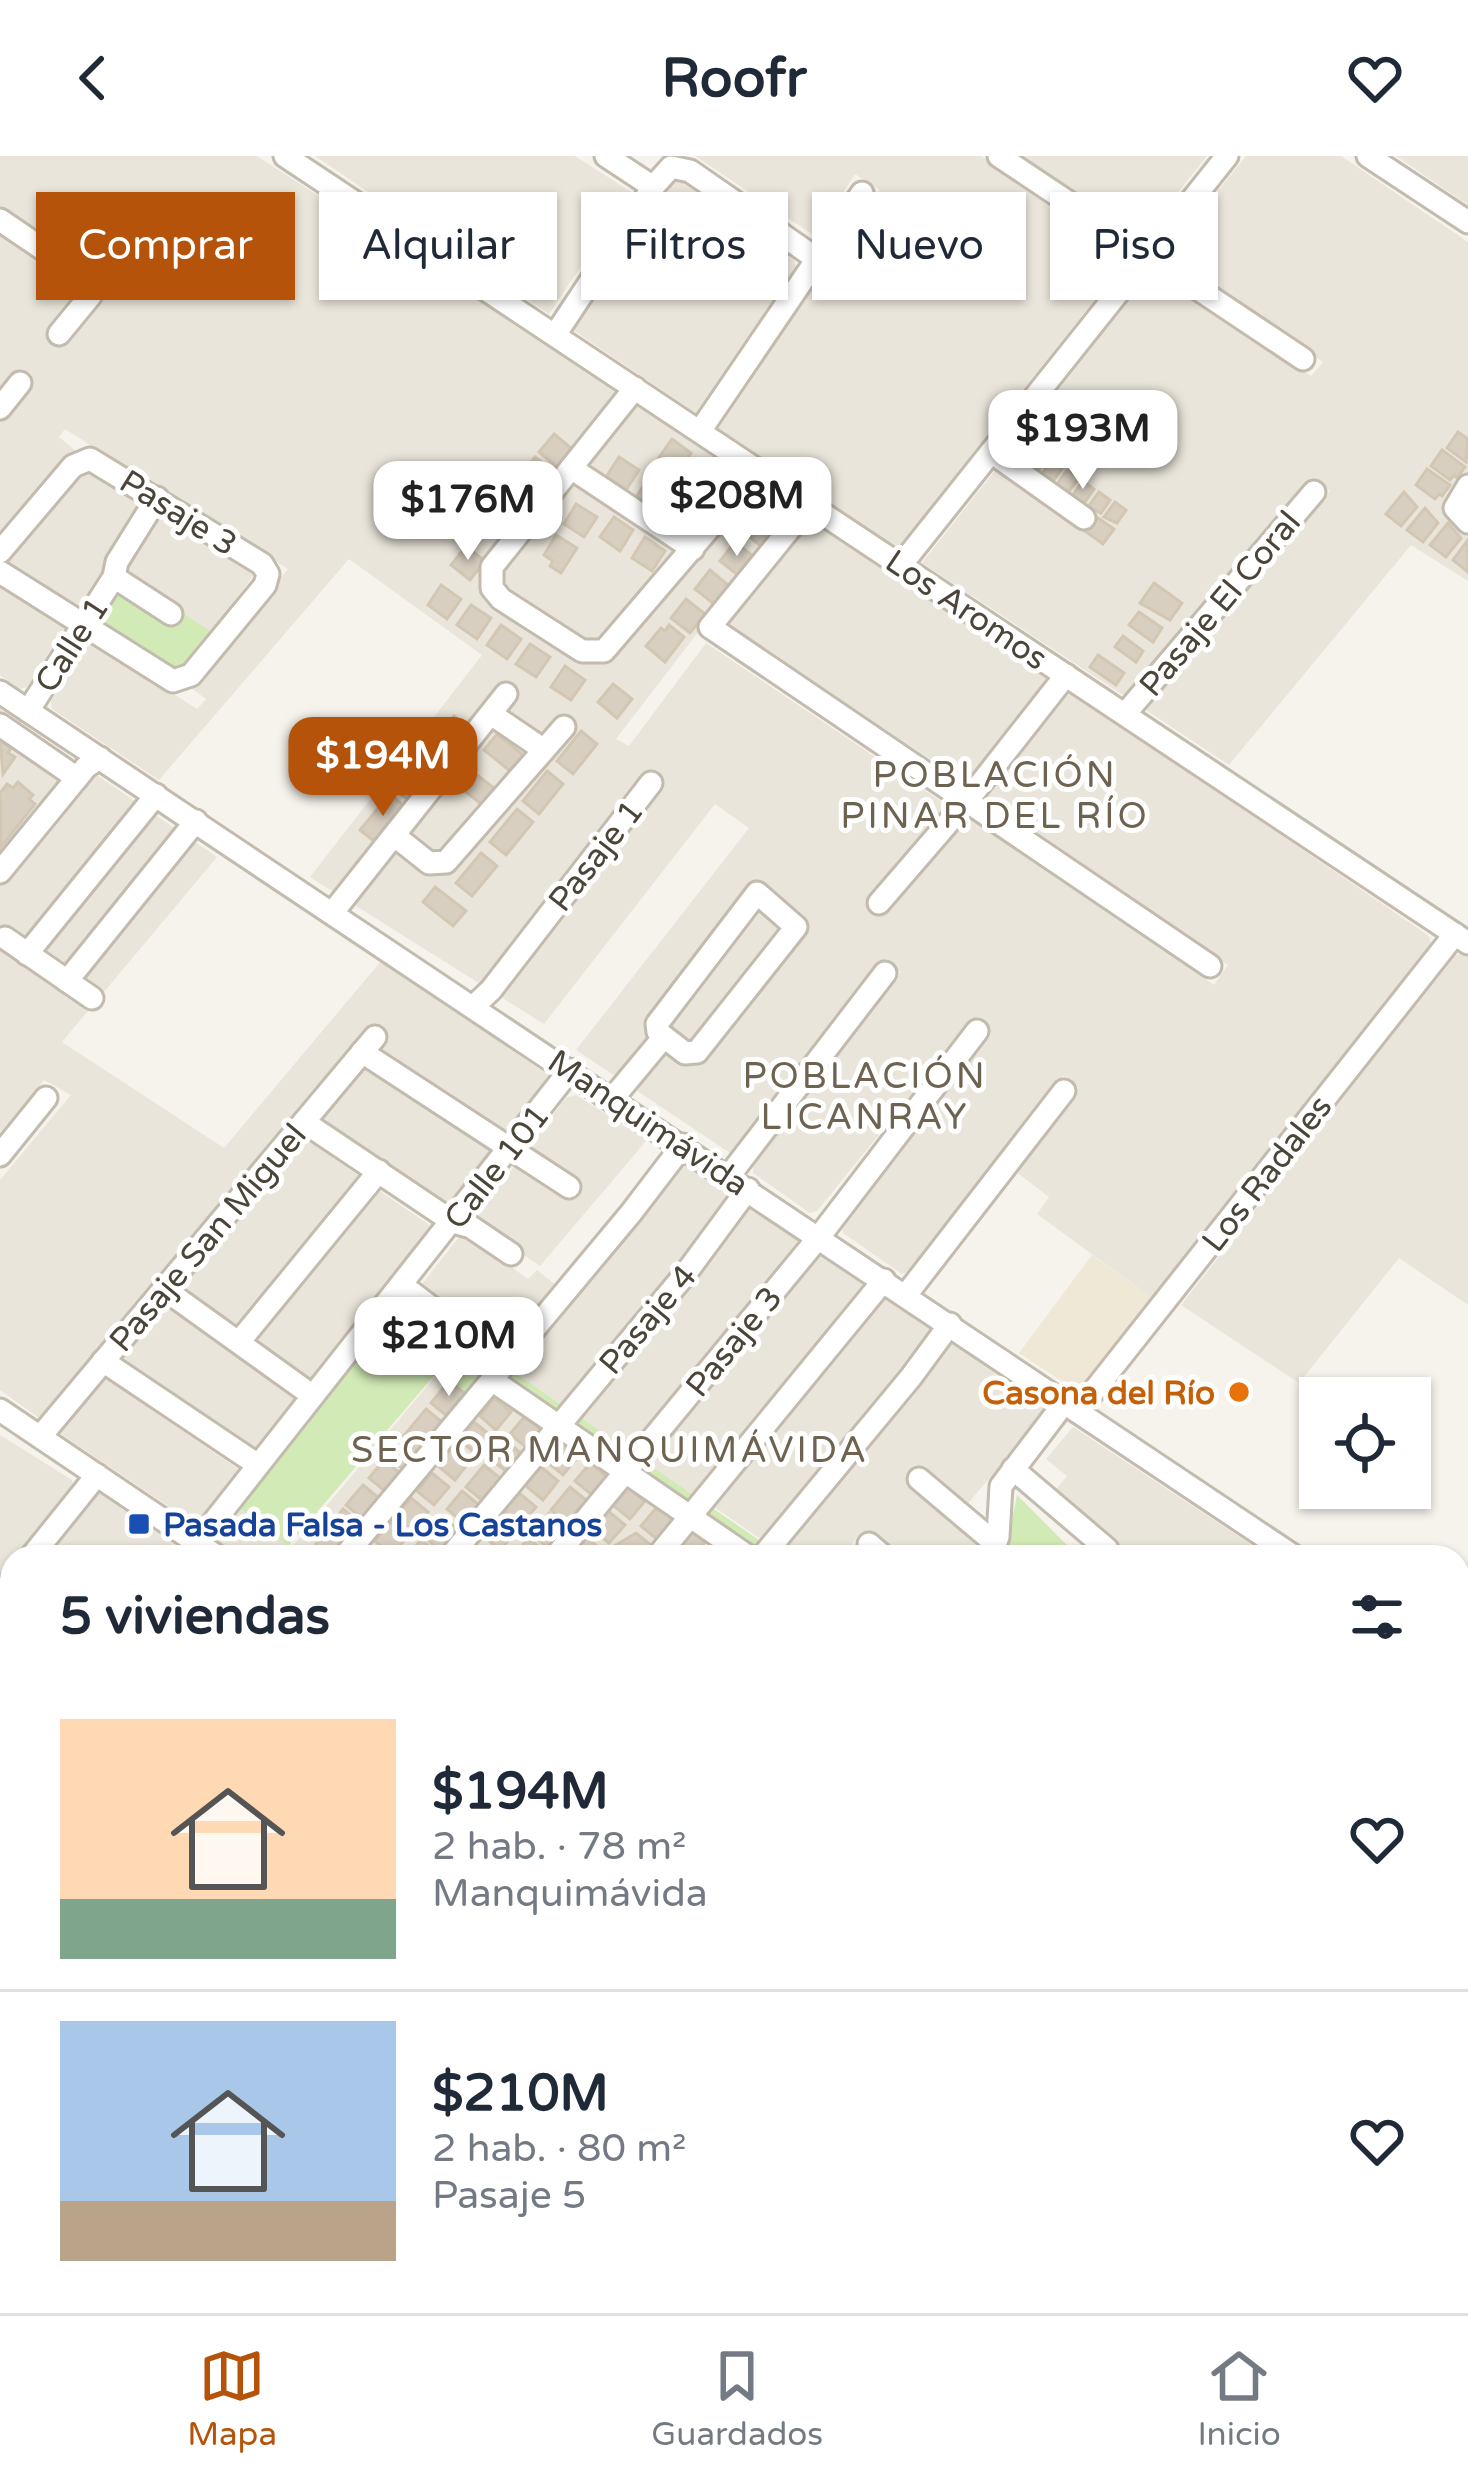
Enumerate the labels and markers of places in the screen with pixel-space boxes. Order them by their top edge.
pin: $193M [999,390,1167,492]
pin: $208M [653,457,821,559]
pin: $176M [384,461,552,563]
pin: $194M [299,717,467,819]
pin: $210M [365,1297,533,1399]
place label: Casona del Río [982,1374,1215,1413]
marker: Casona del Río [1226,1379,1252,1405]
place label: Pasada Falsa - Los Castanos [163,1506,602,1545]
marker: Pasada Falsa - Los Castanos [126,1511,152,1537]

